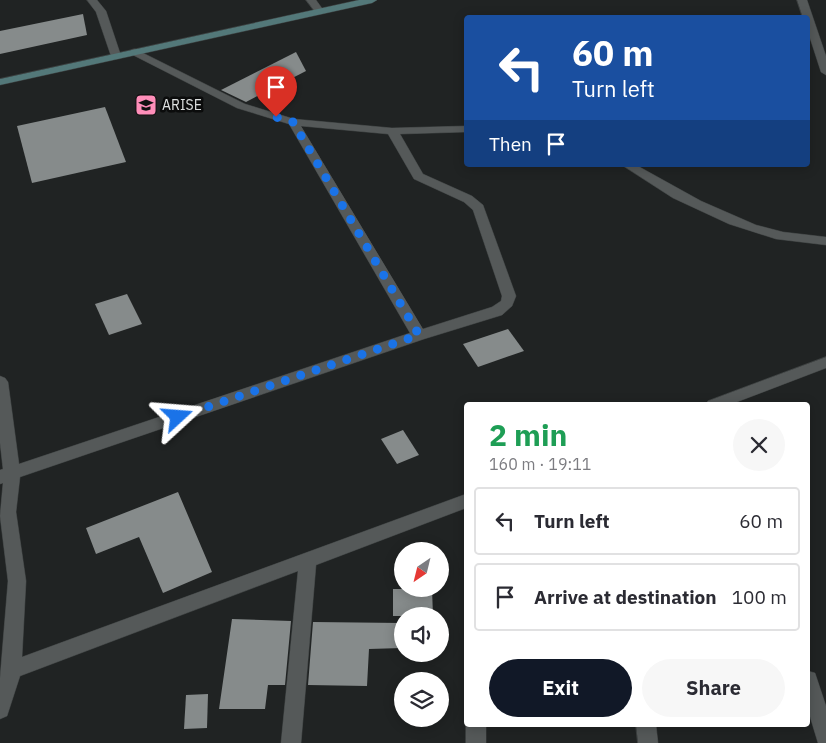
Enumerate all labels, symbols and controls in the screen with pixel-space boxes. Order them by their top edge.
text: 60 m [572,30,654,76]
icon: left [489,35,554,100]
pin [255,66,297,117]
icon: arrive [262,73,290,101]
text: Turn left [572,74,655,103]
school or university icon: ARISE [134,93,158,117]
place label: ARISE [162,96,202,114]
icon: arrive [542,130,570,158]
text: Then [489,132,532,156]
position arrow [151,390,203,442]
text: 2 min [489,415,567,454]
button: close [733,419,785,471]
text: 160 m · 19:11 [489,454,591,474]
icon: left [491,507,519,535]
text: Turn left [534,509,610,533]
text: 60 m [739,509,783,533]
north arrow [394,542,449,598]
map controls [394,542,449,727]
icon: arrive [491,583,519,611]
text: Arrive at destination [534,585,717,609]
text: 100 m [732,585,787,609]
button: sound [394,607,449,662]
button: Exit [489,659,632,717]
button: Share [642,659,785,717]
button: layers [394,672,449,727]

